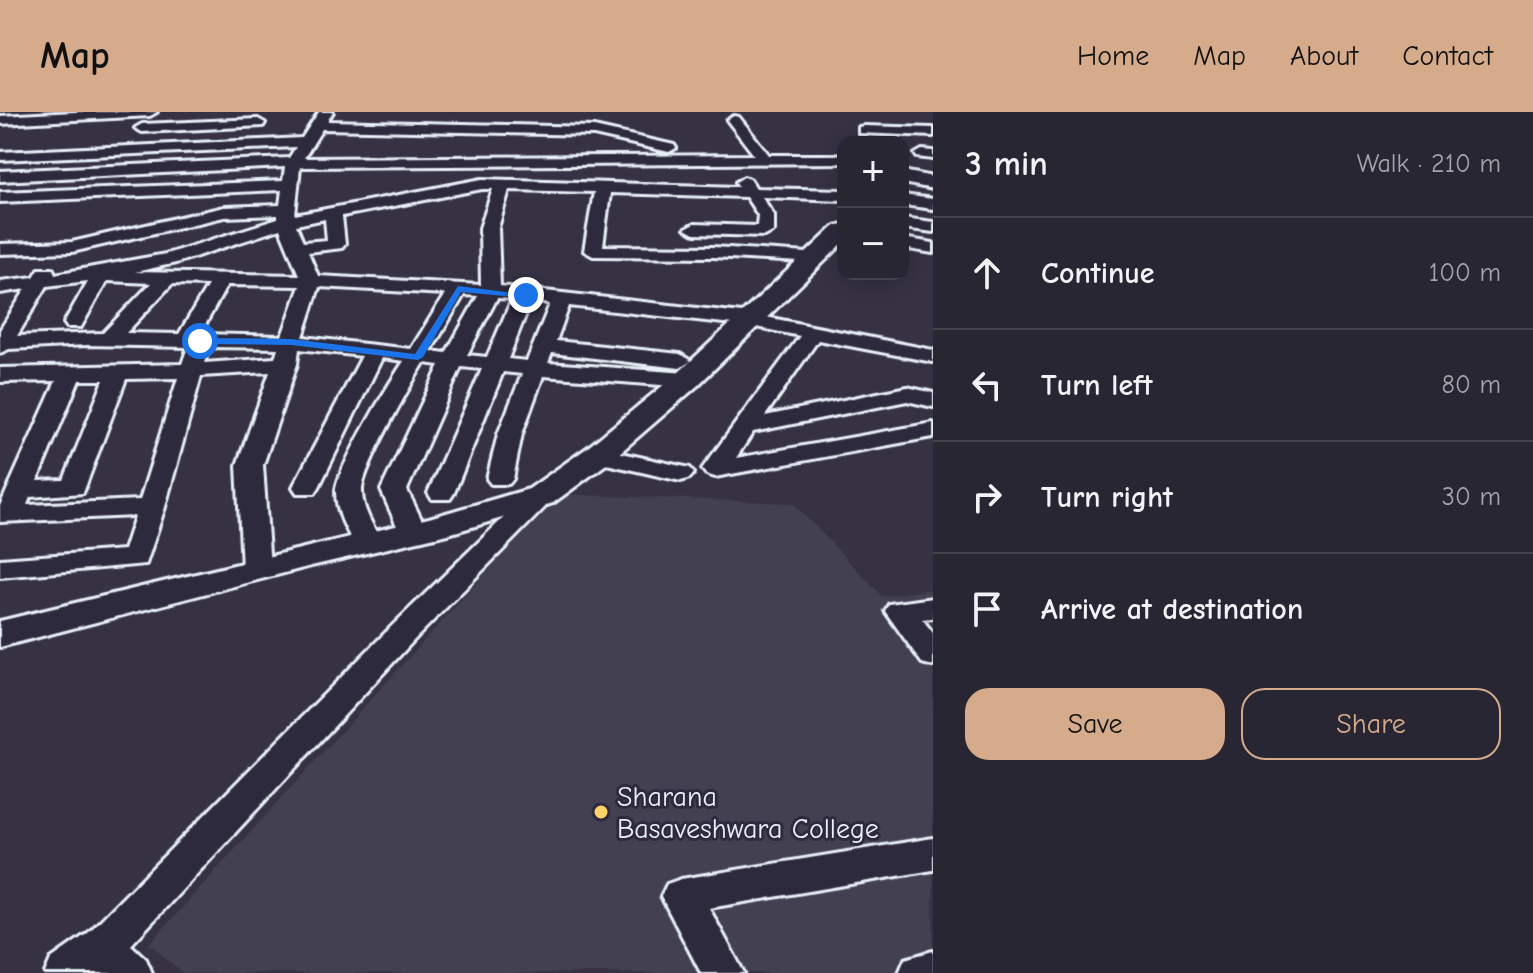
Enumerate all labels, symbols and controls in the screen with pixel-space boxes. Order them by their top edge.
text: Map [40,34,110,78]
text: Home [1077,40,1149,72]
text: Map [1193,40,1246,72]
text: About [1290,40,1358,72]
text: Contact [1402,40,1493,72]
map controls [837,136,909,280]
button: + [837,136,909,208]
text: 3 min [965,144,1048,184]
text: Walk · 210 m [1357,149,1501,179]
button: − [837,208,909,280]
icon: ahead [965,251,1009,295]
text: Continue [1041,256,1155,291]
text: 100 m [1429,258,1501,288]
route end [508,277,544,313]
route start [182,323,218,359]
icon: left [965,363,1009,407]
text: Turn left [1041,368,1153,403]
text: 80 m [1442,370,1501,400]
icon: right [965,475,1009,519]
text: Turn right [1041,480,1173,515]
text: 30 m [1442,482,1501,512]
icon: arrive [965,587,1009,631]
text: Arrive at destination [1041,592,1303,627]
button: Save [965,688,1225,760]
button: Share [1241,688,1501,760]
place label: Sharana Basaveshwara College [617,781,879,845]
marker: Sharana Basaveshwara College [592,803,610,821]

